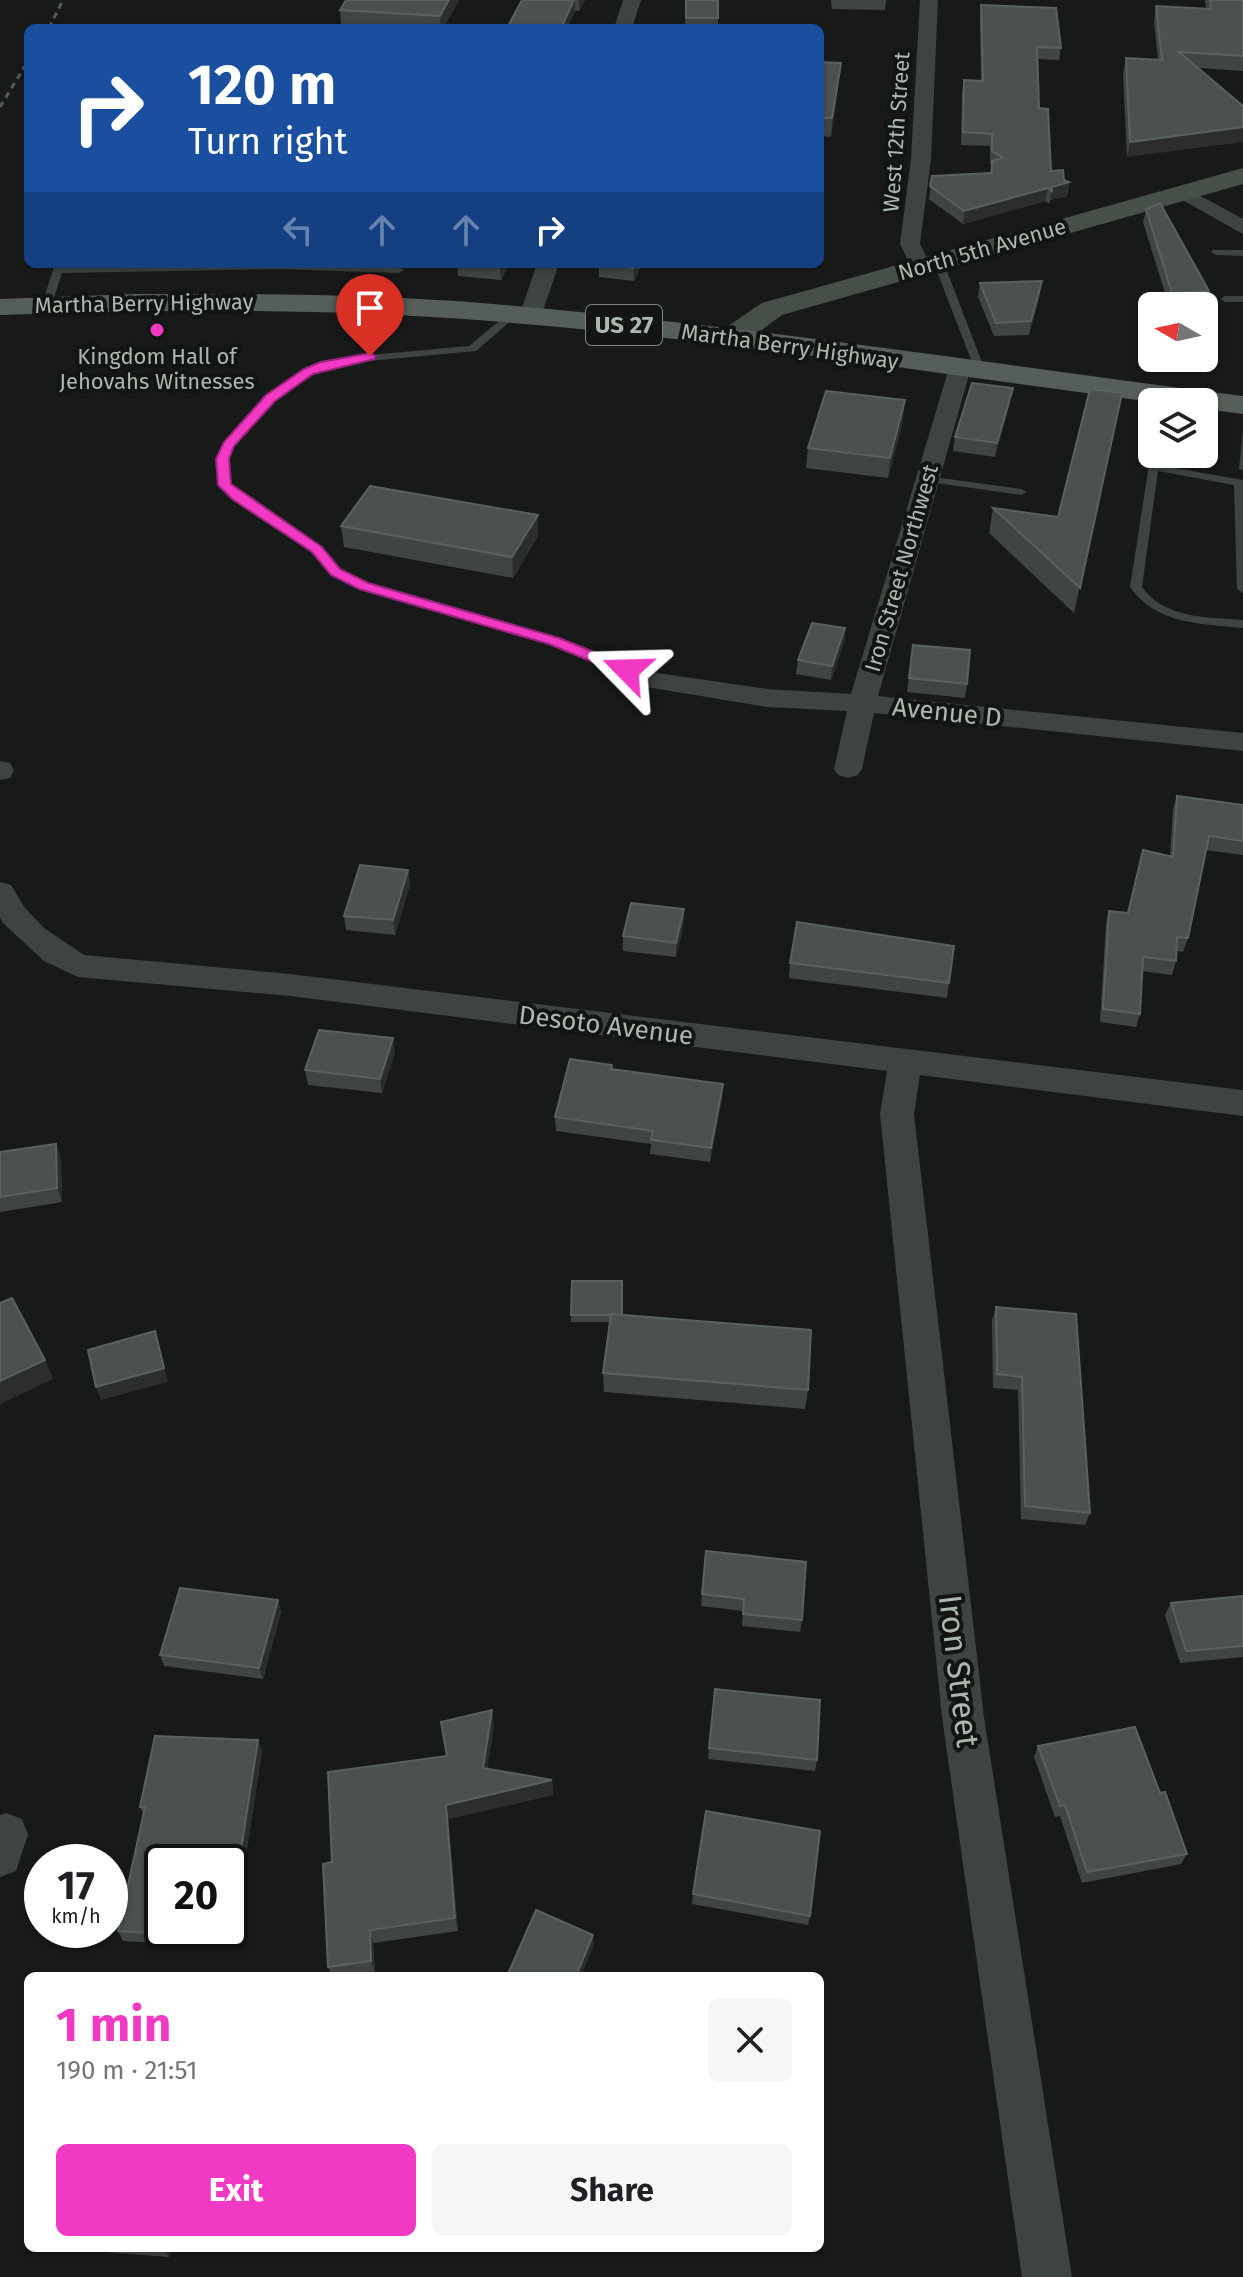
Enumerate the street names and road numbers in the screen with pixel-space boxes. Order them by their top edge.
street label: West 12th Street [877,51,916,213]
street label: North 5th Avenue [895,213,1069,286]
street label: Martha Berry Highway [34,288,254,319]
road number: US 27 [586,305,662,345]
street label: Martha Berry Highway [680,318,900,375]
street label: Iron Street Northwest [859,461,944,675]
street label: Avenue D [891,691,1003,734]
street label: Desoto Avenue [517,999,695,1052]
street label: Iron Street [931,1592,987,1750]

